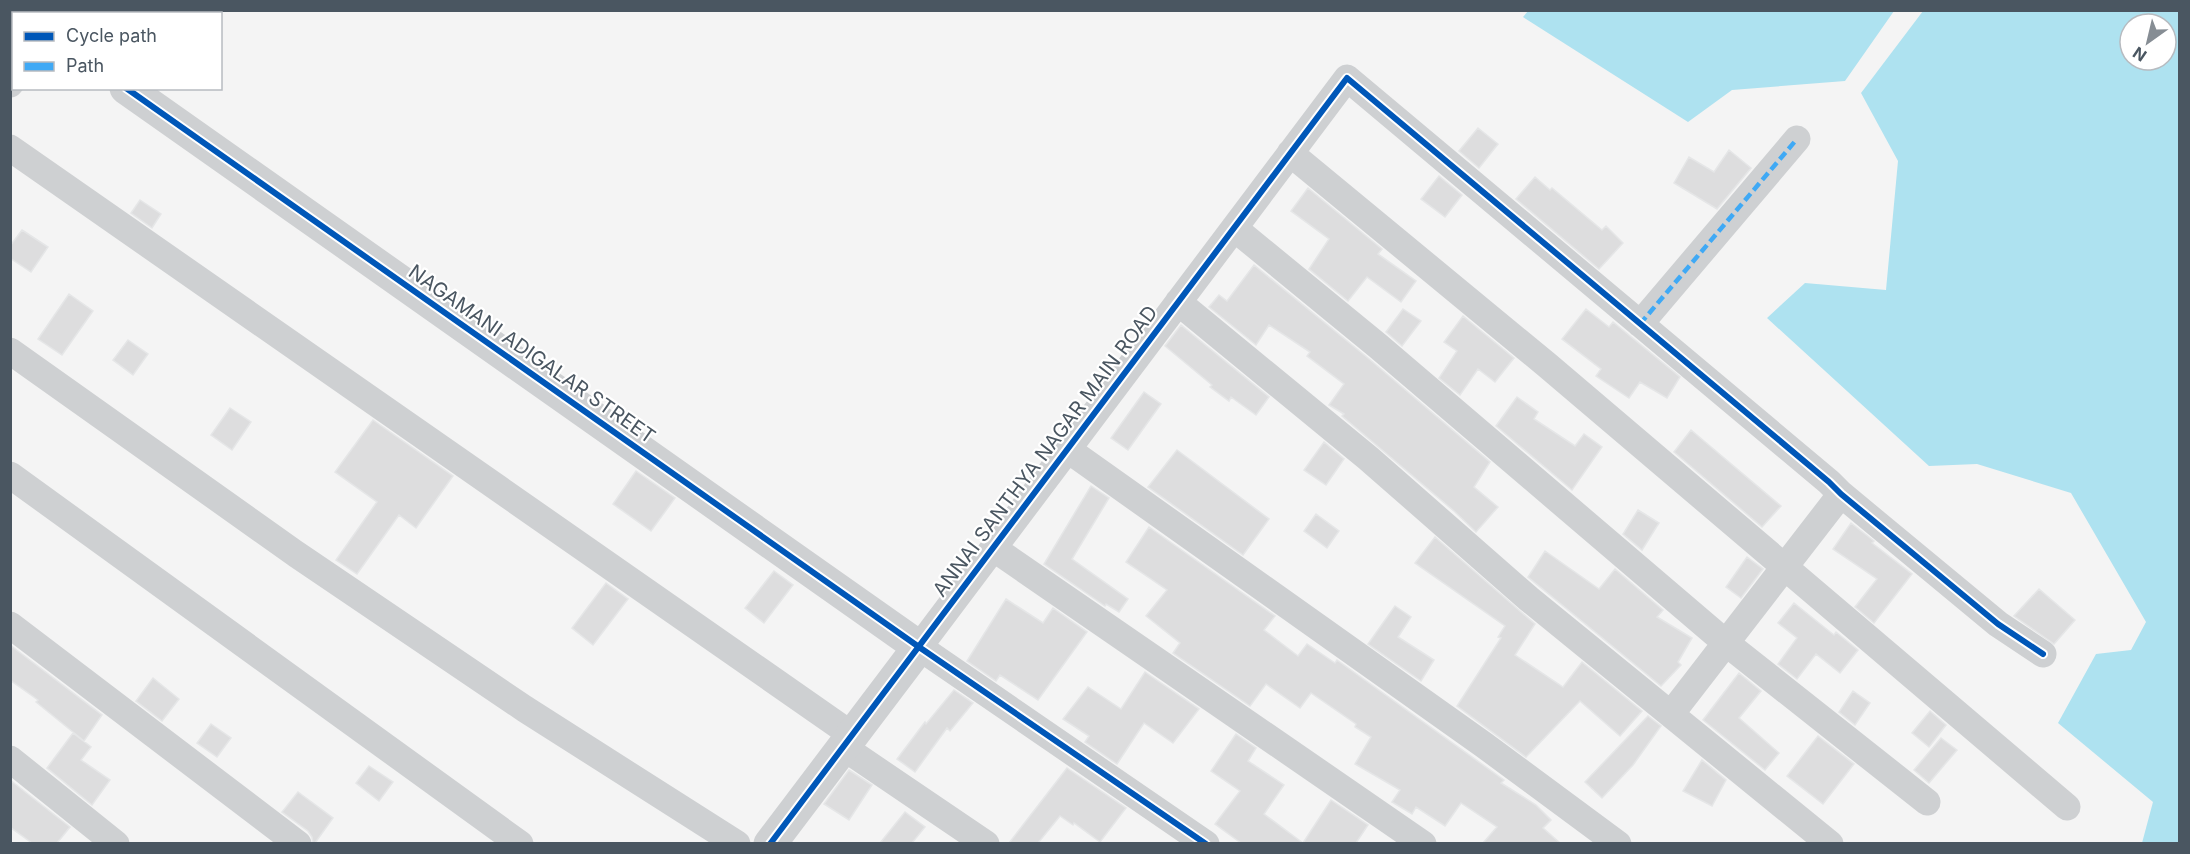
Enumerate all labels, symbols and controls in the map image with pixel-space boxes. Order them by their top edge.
legend [12,12,222,90]
north arrow [2118,12,2178,72]
text: Cycle path [66,25,157,46]
text: N [2129,43,2150,66]
text: Path [66,55,104,76]
street label: NAGAMANI ADIGALAR STREET [404,259,660,449]
street label: ANNAI SANTHYA NAGAR MAIN ROAD [928,301,1162,601]

